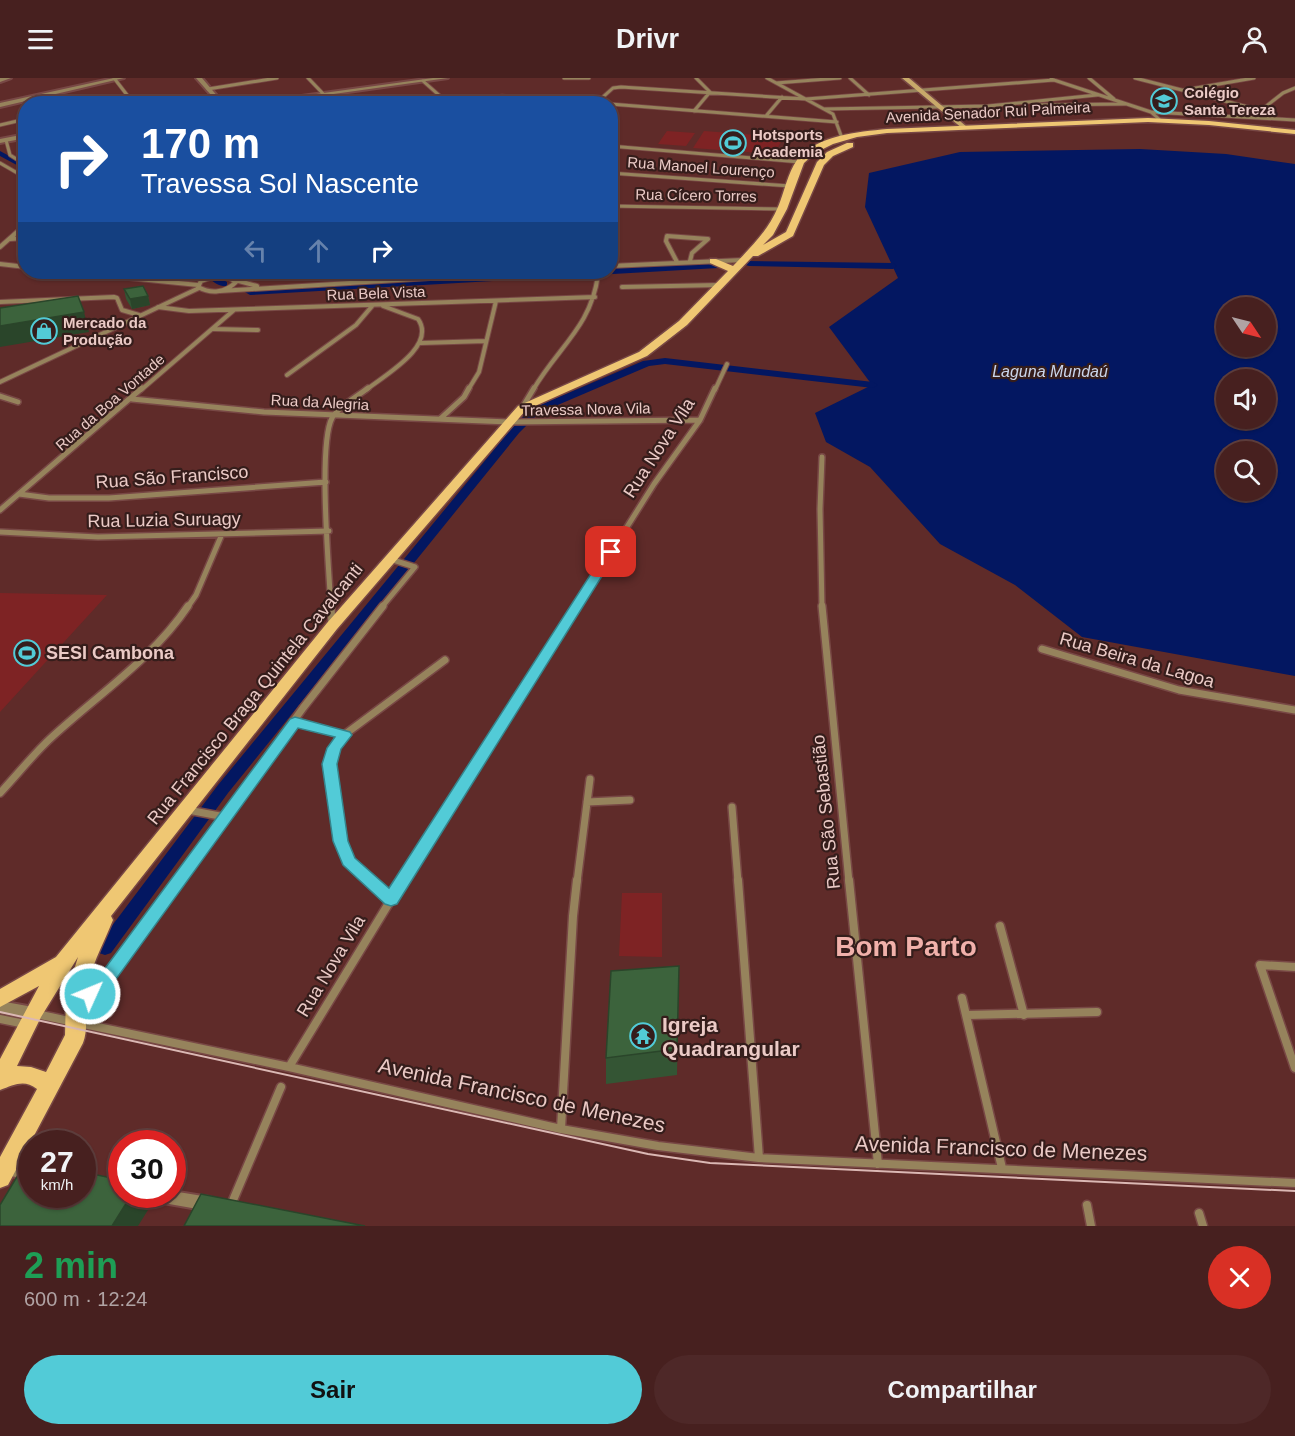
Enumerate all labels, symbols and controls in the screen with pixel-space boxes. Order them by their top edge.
icon: menu [24,23,57,56]
icon: person [1238,23,1271,56]
text: Drivr [616,24,679,54]
place label: Colégio Santa Tereza [1184,84,1276,118]
school or university icon: Colégio Santa Tereza [1149,86,1179,116]
street label: Avenida Senador Rui Palmeira [885,98,1091,126]
icon: right [42,120,120,198]
text: 170 m [141,120,260,167]
place label: Hotsports Academia [752,126,824,160]
sports icon: Hotsports Academia [718,128,748,158]
street label: Rua Manoel Lourenço [627,153,775,181]
text: Travessa Sol Nascente [141,169,419,199]
street label: Rua Cícero Torres [635,185,757,205]
icon: left [239,234,272,267]
icon: ahead [302,234,335,267]
icon: right [365,234,398,267]
street label: Rua Bela Vista [326,283,426,303]
north arrow [1216,297,1276,357]
map controls [1216,297,1276,501]
place label: Mercado da Produção [63,314,147,348]
shop icon: Mercado da Produção [29,316,59,346]
street label: Rua da Boa Vontade [52,350,168,454]
water label: Laguna Mundaú [992,363,1108,380]
button: sound [1216,369,1276,429]
street label: Rua da Alegria [270,391,370,413]
street label: Rua Nova Vila [619,394,699,502]
street label: Travessa Nova Vila [521,399,651,419]
button: search [1216,441,1276,501]
street label: Rua São Francisco [95,462,249,492]
street label: Rua Luzia Suruagy [87,509,241,531]
pin [585,526,636,577]
icon: arrive [594,535,627,568]
street label: Rua Francisco Braga Quintela Cavalcanti [143,559,367,829]
street label: Rua Beira da Lagoa [1057,628,1218,692]
sports icon: SESI Cambona [12,638,42,668]
place label: SESI Cambona [46,643,175,663]
street label: Rua São Sebastião [808,734,844,890]
street label: Rua Nova Vila [293,911,370,1020]
district label: Bom Parto [835,931,977,962]
position arrow [58,962,122,1026]
place label: Igreja Quadrangular [662,1013,800,1060]
temple icon: Igreja Quadrangular [628,1021,658,1051]
street label: Avenida Francisco de Menezes [377,1053,667,1137]
speed limit sign: 30 [108,1130,186,1208]
street label: Avenida Francisco de Menezes [854,1131,1148,1165]
text: 27 [40,1145,74,1178]
text: km/h [41,1176,73,1193]
text: 2 min [24,1245,118,1286]
button: close [1208,1246,1271,1309]
text: 600 m · 12:24 [24,1288,147,1310]
button: Sair [24,1355,642,1424]
button: Compartilhar [654,1355,1271,1424]

